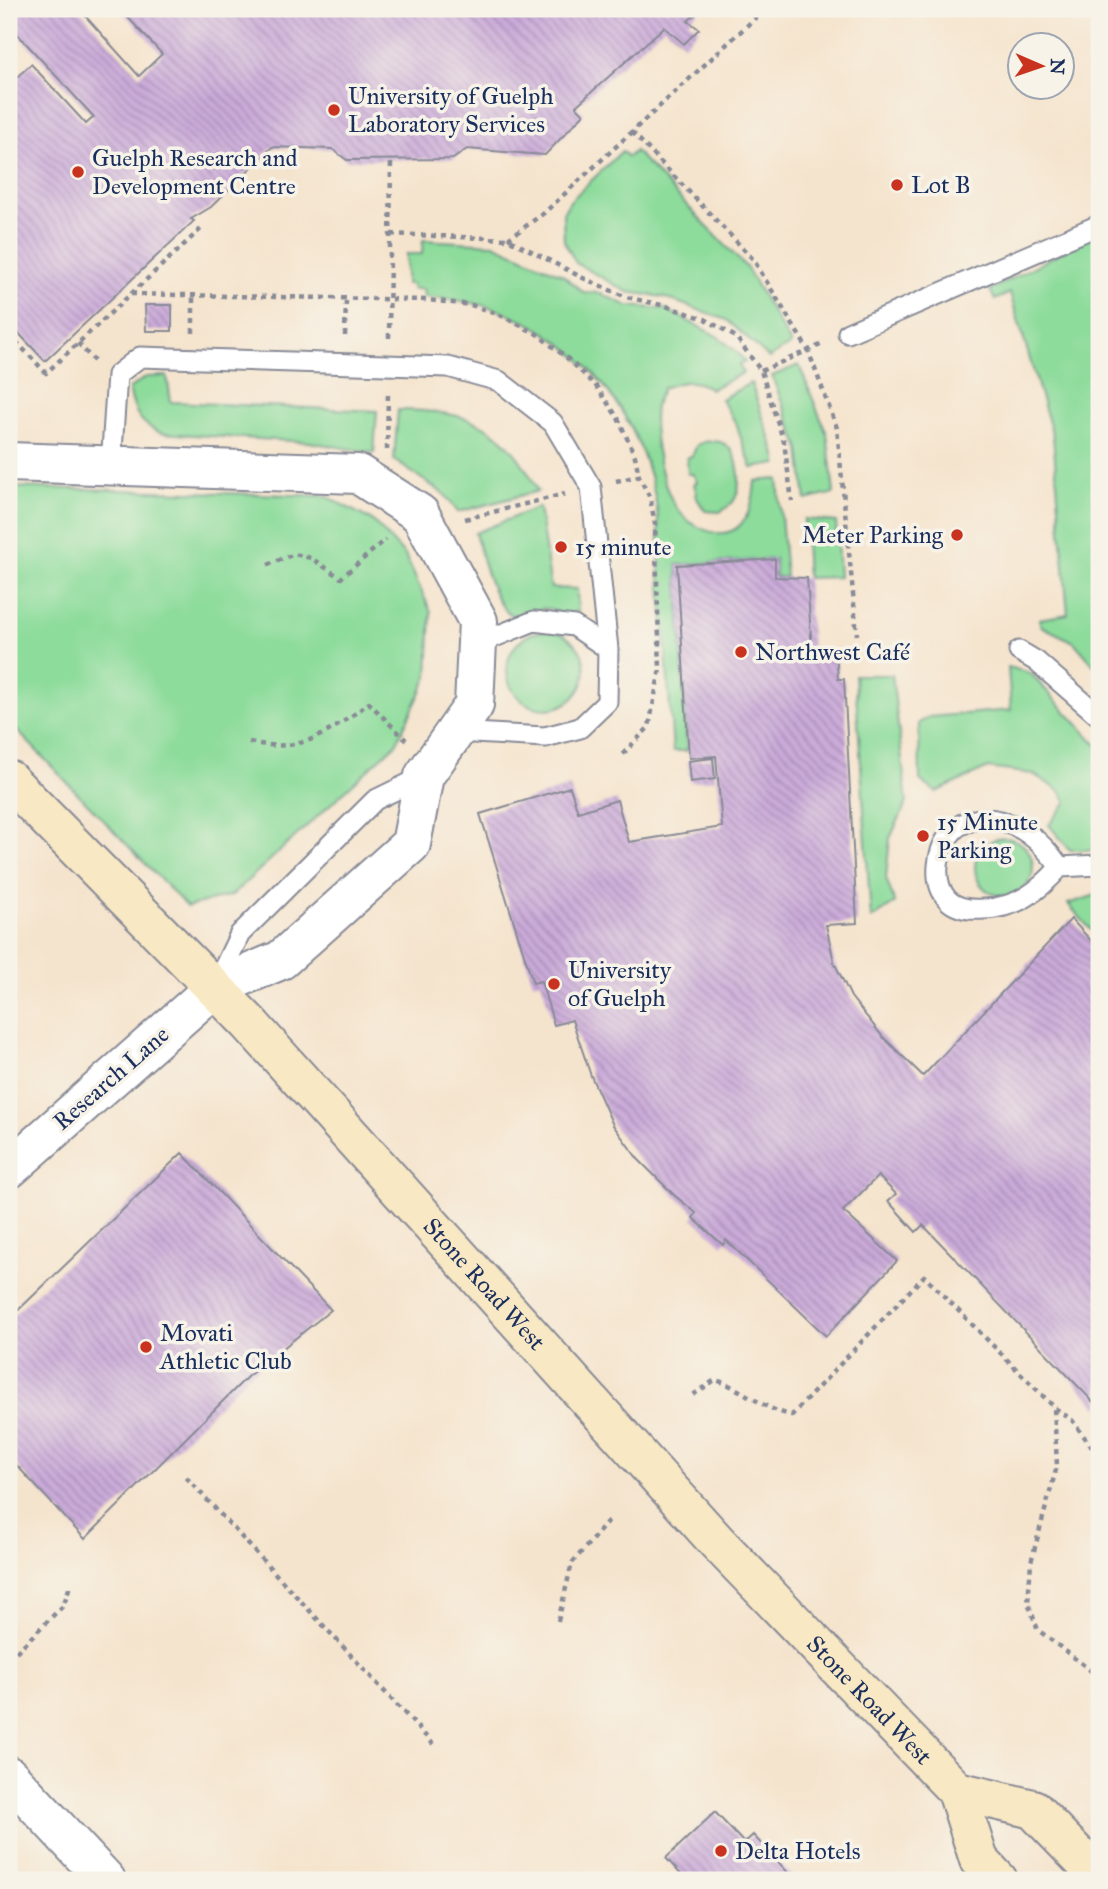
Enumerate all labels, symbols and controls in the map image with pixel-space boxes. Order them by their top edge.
north arrow [1006,32,1076,102]
text: N [1046,58,1069,75]
place label: University of Guelph Laboratory Services [348,81,554,139]
marker: University of Guelph Laboratory Services [326,102,342,118]
place label: Guelph Research and Development Centre [92,143,298,201]
marker: Guelph Research and Development Centre [70,164,86,180]
place label: Lot B [911,170,971,200]
marker: Lot B [889,177,905,193]
place label: Meter Parking [802,520,944,550]
marker: Meter Parking [949,527,965,543]
place label: 15 minute [575,532,672,562]
marker: 15 minute [553,539,569,555]
place label: Northwest Café [755,637,910,667]
marker: Northwest Café [733,644,749,660]
place label: 15 Minute Parking [937,807,1038,865]
marker: 15 Minute Parking [915,828,931,844]
place label: University of Guelph [568,955,672,1013]
marker: University of Guelph [546,976,562,992]
street label: Research Lane [47,1019,175,1137]
street label: Stone Road West [417,1212,552,1357]
place label: Movati Athletic Club [159,1318,292,1376]
marker: Movati Athletic Club [138,1339,154,1355]
street label: Stone Road West [800,1629,939,1771]
place label: Delta Hotels [735,1836,861,1866]
marker: Delta Hotels [713,1843,729,1859]

